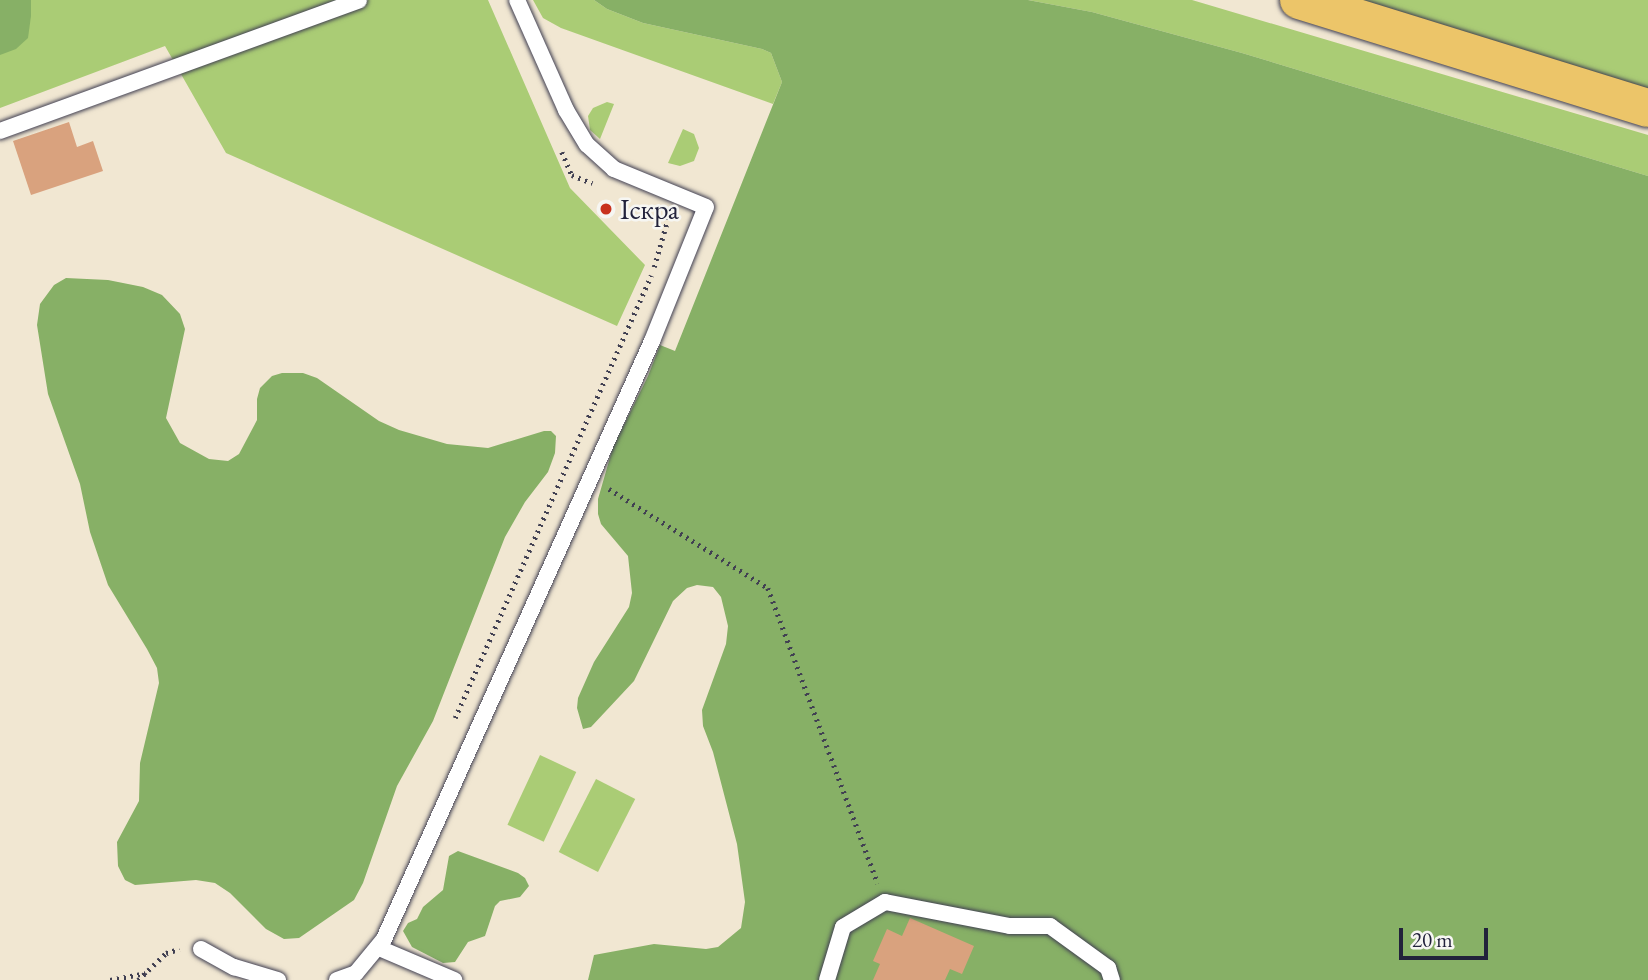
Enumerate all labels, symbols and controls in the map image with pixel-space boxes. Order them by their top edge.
place label: Іскра [620,192,679,226]
marker: Іскра [598,201,614,217]
scale bar [1403,914,1492,958]
text: 20 m [1412,926,1453,953]

